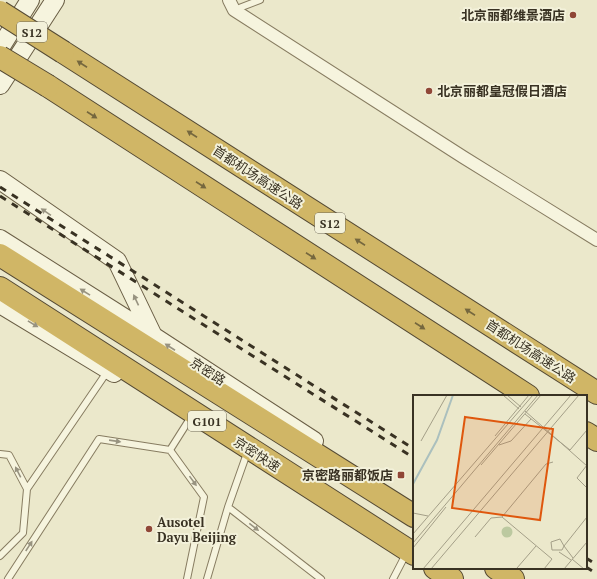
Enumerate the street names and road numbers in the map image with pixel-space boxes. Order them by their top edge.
road number: S12 [17,22,47,42]
street label: 首都机场高速公路 [209,141,307,213]
road number: S12 [315,213,345,233]
street label: 首都机场高速公路 [482,315,580,387]
street label: 京密路 [187,353,229,389]
road number: G101 [188,411,226,431]
street label: 京密快速 [230,432,284,476]

